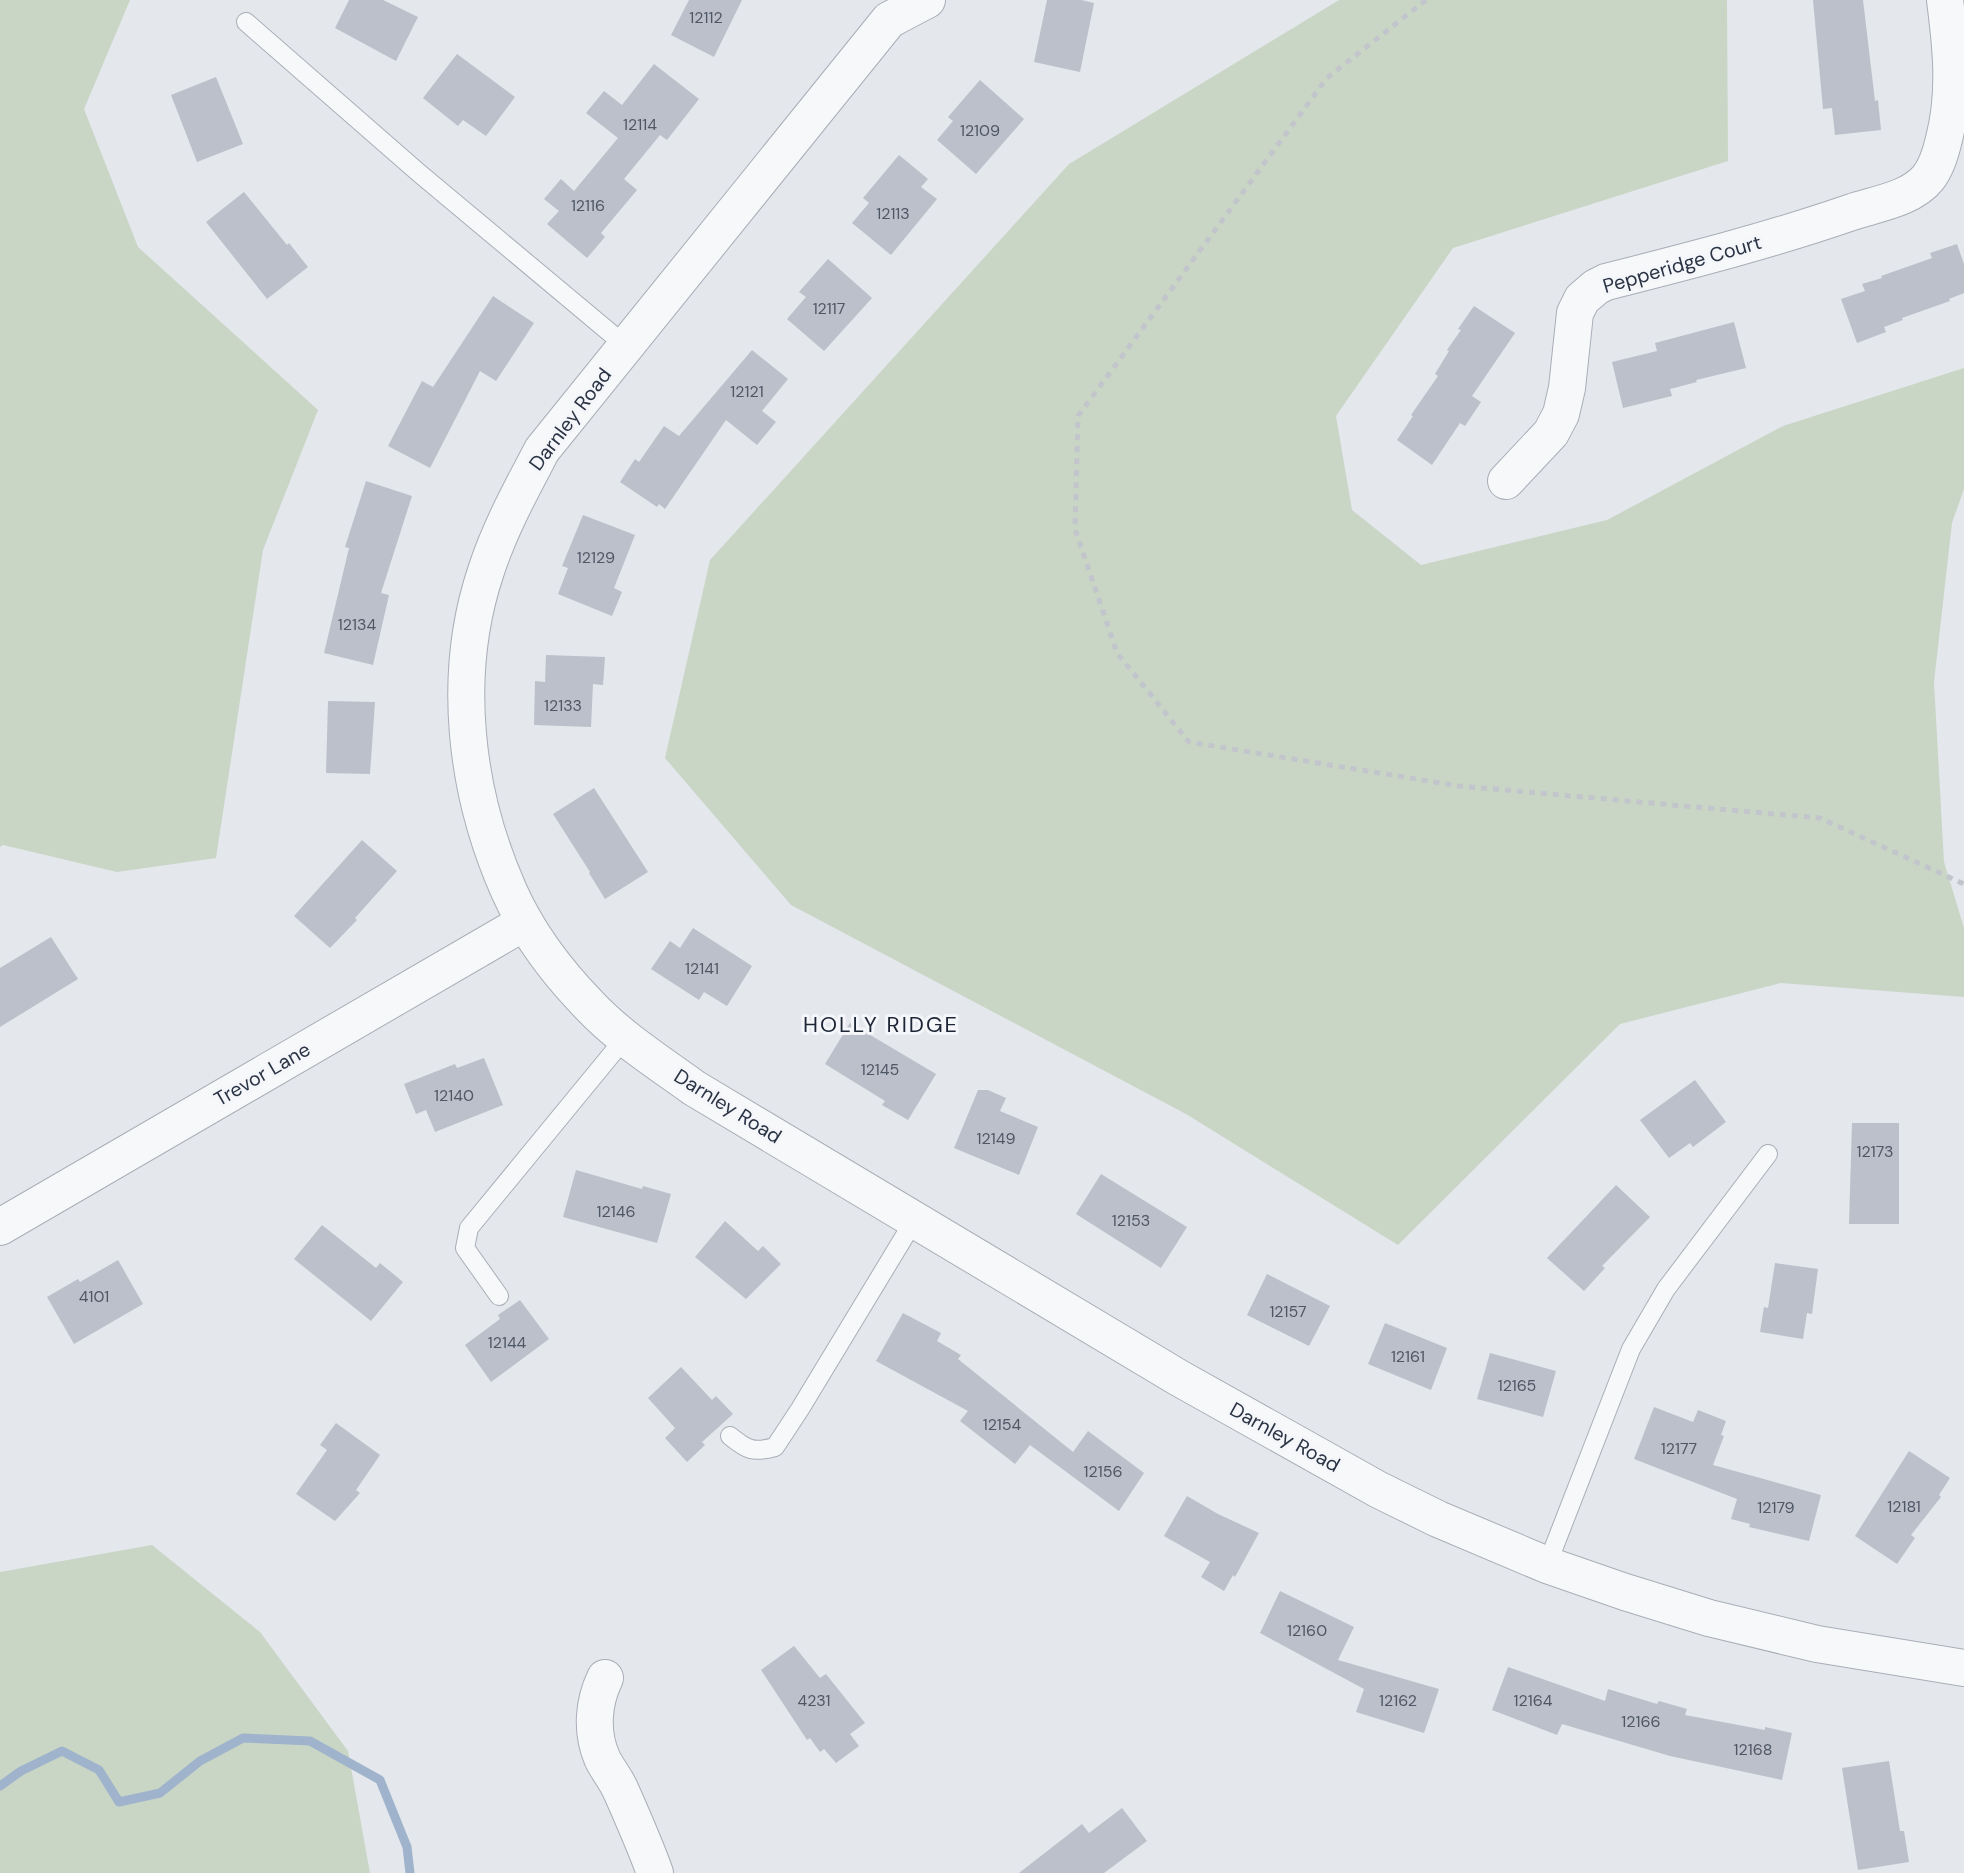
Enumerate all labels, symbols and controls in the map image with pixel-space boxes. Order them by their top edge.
house number: 12112 [689,7,723,28]
house number: 12114 [623,114,657,135]
house number: 12109 [960,120,1000,141]
house number: 12116 [571,195,605,216]
house number: 12113 [876,203,910,224]
street label: Pepperidge Court [1600,229,1764,299]
house number: 12117 [813,298,845,319]
street label: Darnley Road [523,362,617,476]
house number: 12121 [730,381,764,402]
house number: 12129 [577,547,615,568]
house number: 12134 [338,614,376,635]
house number: 12133 [544,695,582,716]
house number: 12141 [685,958,719,979]
district label: HOLLY RIDGE [803,1010,959,1039]
street label: Trevor Lane [209,1036,315,1112]
house number: 12145 [861,1059,899,1080]
street label: Darnley Road [669,1063,787,1149]
house number: 12140 [434,1085,474,1106]
house number: 12149 [977,1128,1015,1149]
house number: 12173 [1857,1141,1893,1162]
house number: 12146 [597,1201,635,1222]
house number: 12153 [1112,1210,1150,1231]
house number: 4101 [79,1286,109,1307]
house number: 12157 [1269,1301,1307,1322]
house number: 12144 [488,1332,527,1353]
house number: 12161 [1391,1346,1425,1367]
house number: 12165 [1498,1375,1536,1396]
street label: Darnley Road [1225,1396,1345,1478]
house number: 12154 [983,1414,1022,1435]
house number: 12177 [1661,1438,1697,1459]
house number: 12156 [1083,1461,1123,1482]
house number: 12181 [1887,1496,1921,1517]
house number: 12179 [1757,1497,1795,1518]
house number: 12160 [1287,1620,1327,1641]
house number: 4231 [797,1690,831,1711]
house number: 12162 [1379,1690,1417,1711]
house number: 12164 [1514,1690,1553,1711]
house number: 12166 [1621,1711,1661,1732]
house number: 12168 [1734,1739,1772,1760]

